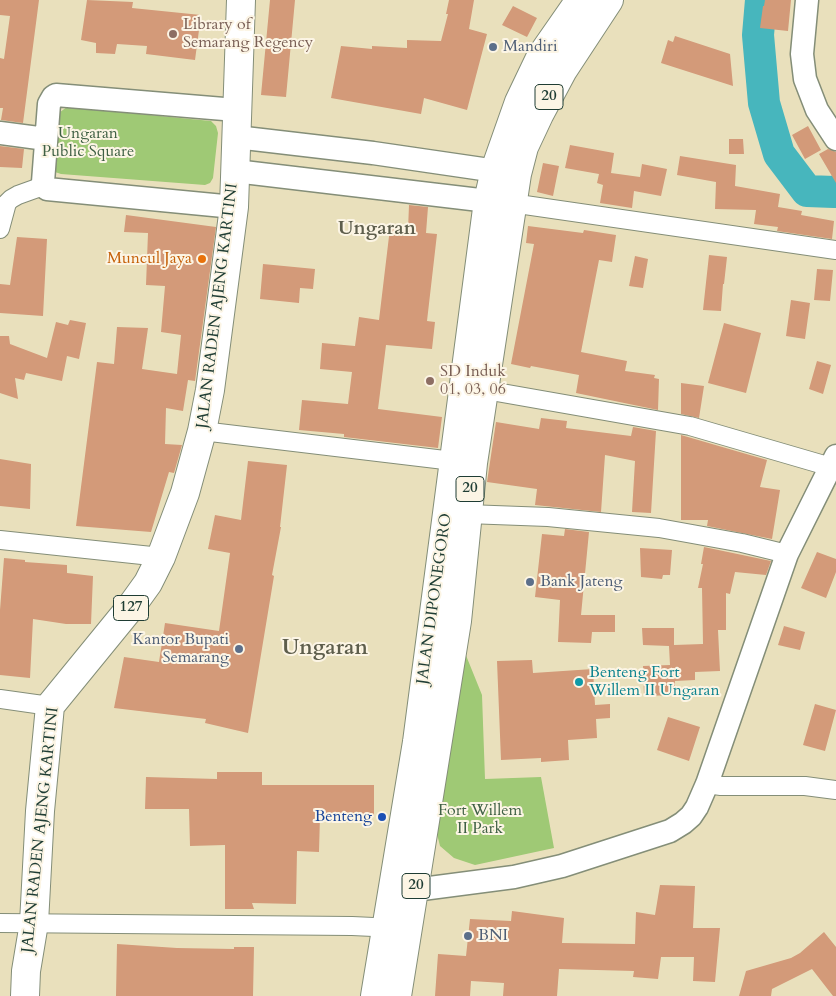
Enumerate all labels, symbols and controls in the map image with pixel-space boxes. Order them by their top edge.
place label: Library of Semarang Regency [183,15,313,53]
marker: Library of Semarang Regency [167,28,179,40]
place label: Mandiri [503,37,557,57]
marker: Mandiri [487,41,499,53]
road number: 20 [535,84,563,110]
park label: Ungaran Public Square [42,124,134,162]
street label: JALAN RADEN AJENG KARTINI [193,182,243,430]
district label: Ungaran [338,219,416,241]
place label: Muncul Jaya [107,249,192,269]
marker: Muncul Jaya [196,253,208,265]
place label: SD Induk 01, 03, 06 [440,362,506,400]
marker: SD Induk 01, 03, 06 [424,375,436,387]
road number: 20 [456,476,484,502]
street label: JALAN DIPONEGORO [413,512,457,686]
place label: Bank Jateng [540,572,622,592]
marker: Bank Jateng [524,576,536,588]
road number: 127 [114,596,148,620]
place label: Kantor Bupati Semarang [133,630,229,668]
district label: Ungaran [282,636,368,662]
marker: Kantor Bupati Semarang [233,643,245,655]
place label: Benteng Fort Willem II Ungaran [589,663,720,701]
marker: Benteng Fort Willem II Ungaran [573,676,585,688]
street label: JALAN RADEN AJENG KARTINI [19,706,63,954]
park label: Fort Willem II Park [438,801,522,839]
place label: Benteng [314,807,372,827]
marker: Benteng [376,811,388,823]
road number: 20 [402,874,430,898]
place label: BNI [478,926,508,946]
marker: BNI [462,930,474,942]

